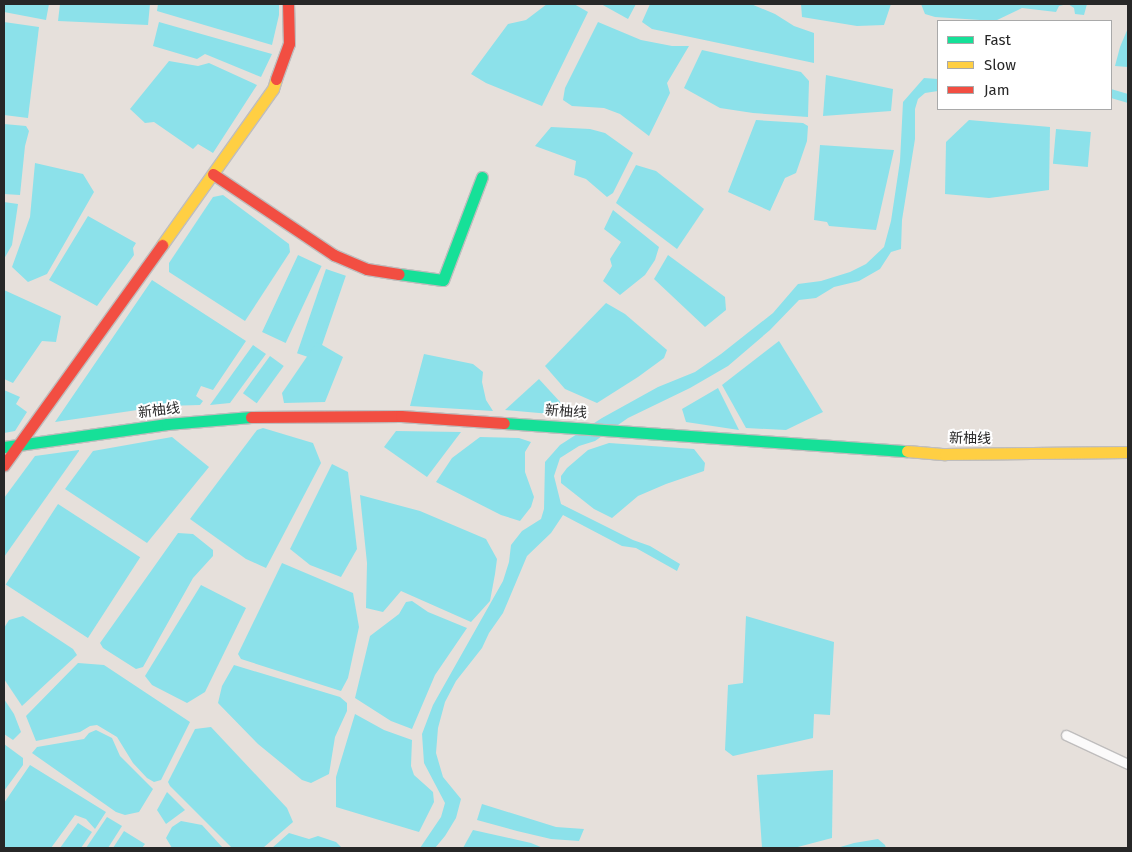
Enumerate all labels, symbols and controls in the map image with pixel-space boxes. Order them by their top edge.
legend [937,20,1112,110]
text: Fast [984,31,1011,49]
text: Slow [984,56,1016,74]
text: Jam [984,81,1010,99]
street label: 新柚线 [137,400,181,422]
street label: 新柚线 [544,402,588,422]
street label: 新柚线 [949,430,991,448]

